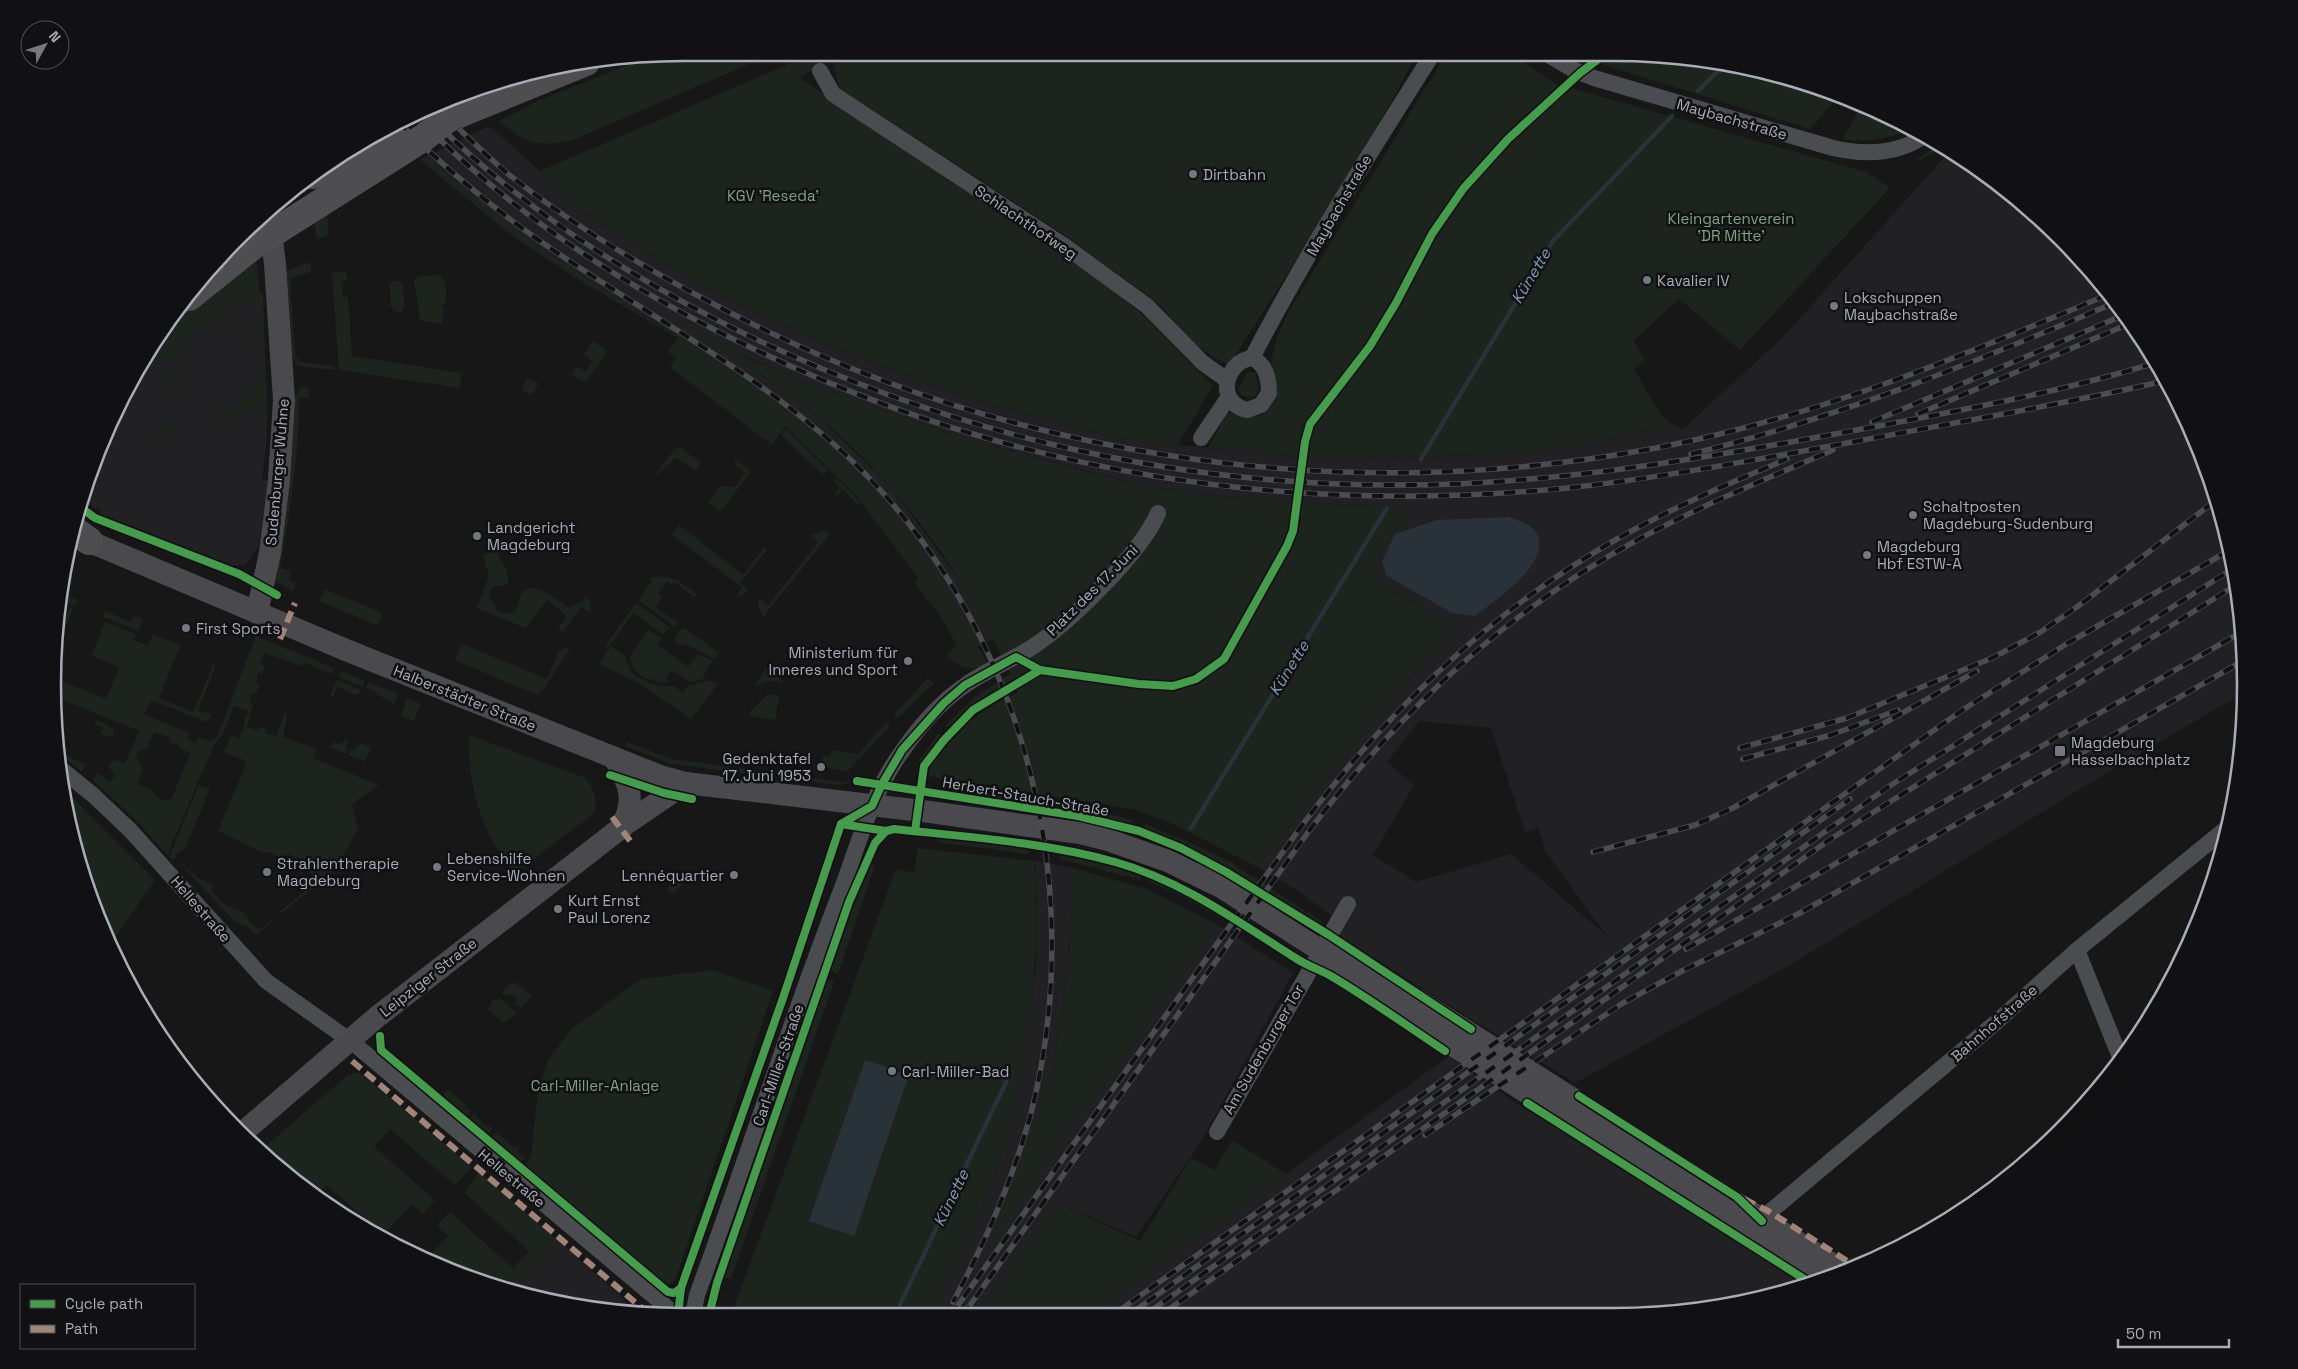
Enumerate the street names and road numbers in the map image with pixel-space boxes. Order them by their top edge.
street label: Maybachstraße [1675,94,1789,144]
street label: Maybachstraße [1302,151,1376,259]
street label: Schlachthofweg [971,181,1081,263]
street label: Sudenburger Wuhne [261,397,293,546]
street label: Platz des 17. Juni [1042,540,1142,640]
street label: Halberstädter Straße [391,661,539,735]
street label: Herbert-Stauch-Straße [941,772,1111,820]
street label: Hellestraße [167,872,235,946]
street label: Leipziger Straße [376,933,480,1021]
street label: Bahnhofstraße [1947,980,2041,1066]
street label: Am Sudenburger Tor [1218,981,1308,1117]
street label: Carl-Miller-Straße [748,1001,808,1129]
street label: Hellestraße [475,1144,550,1212]

